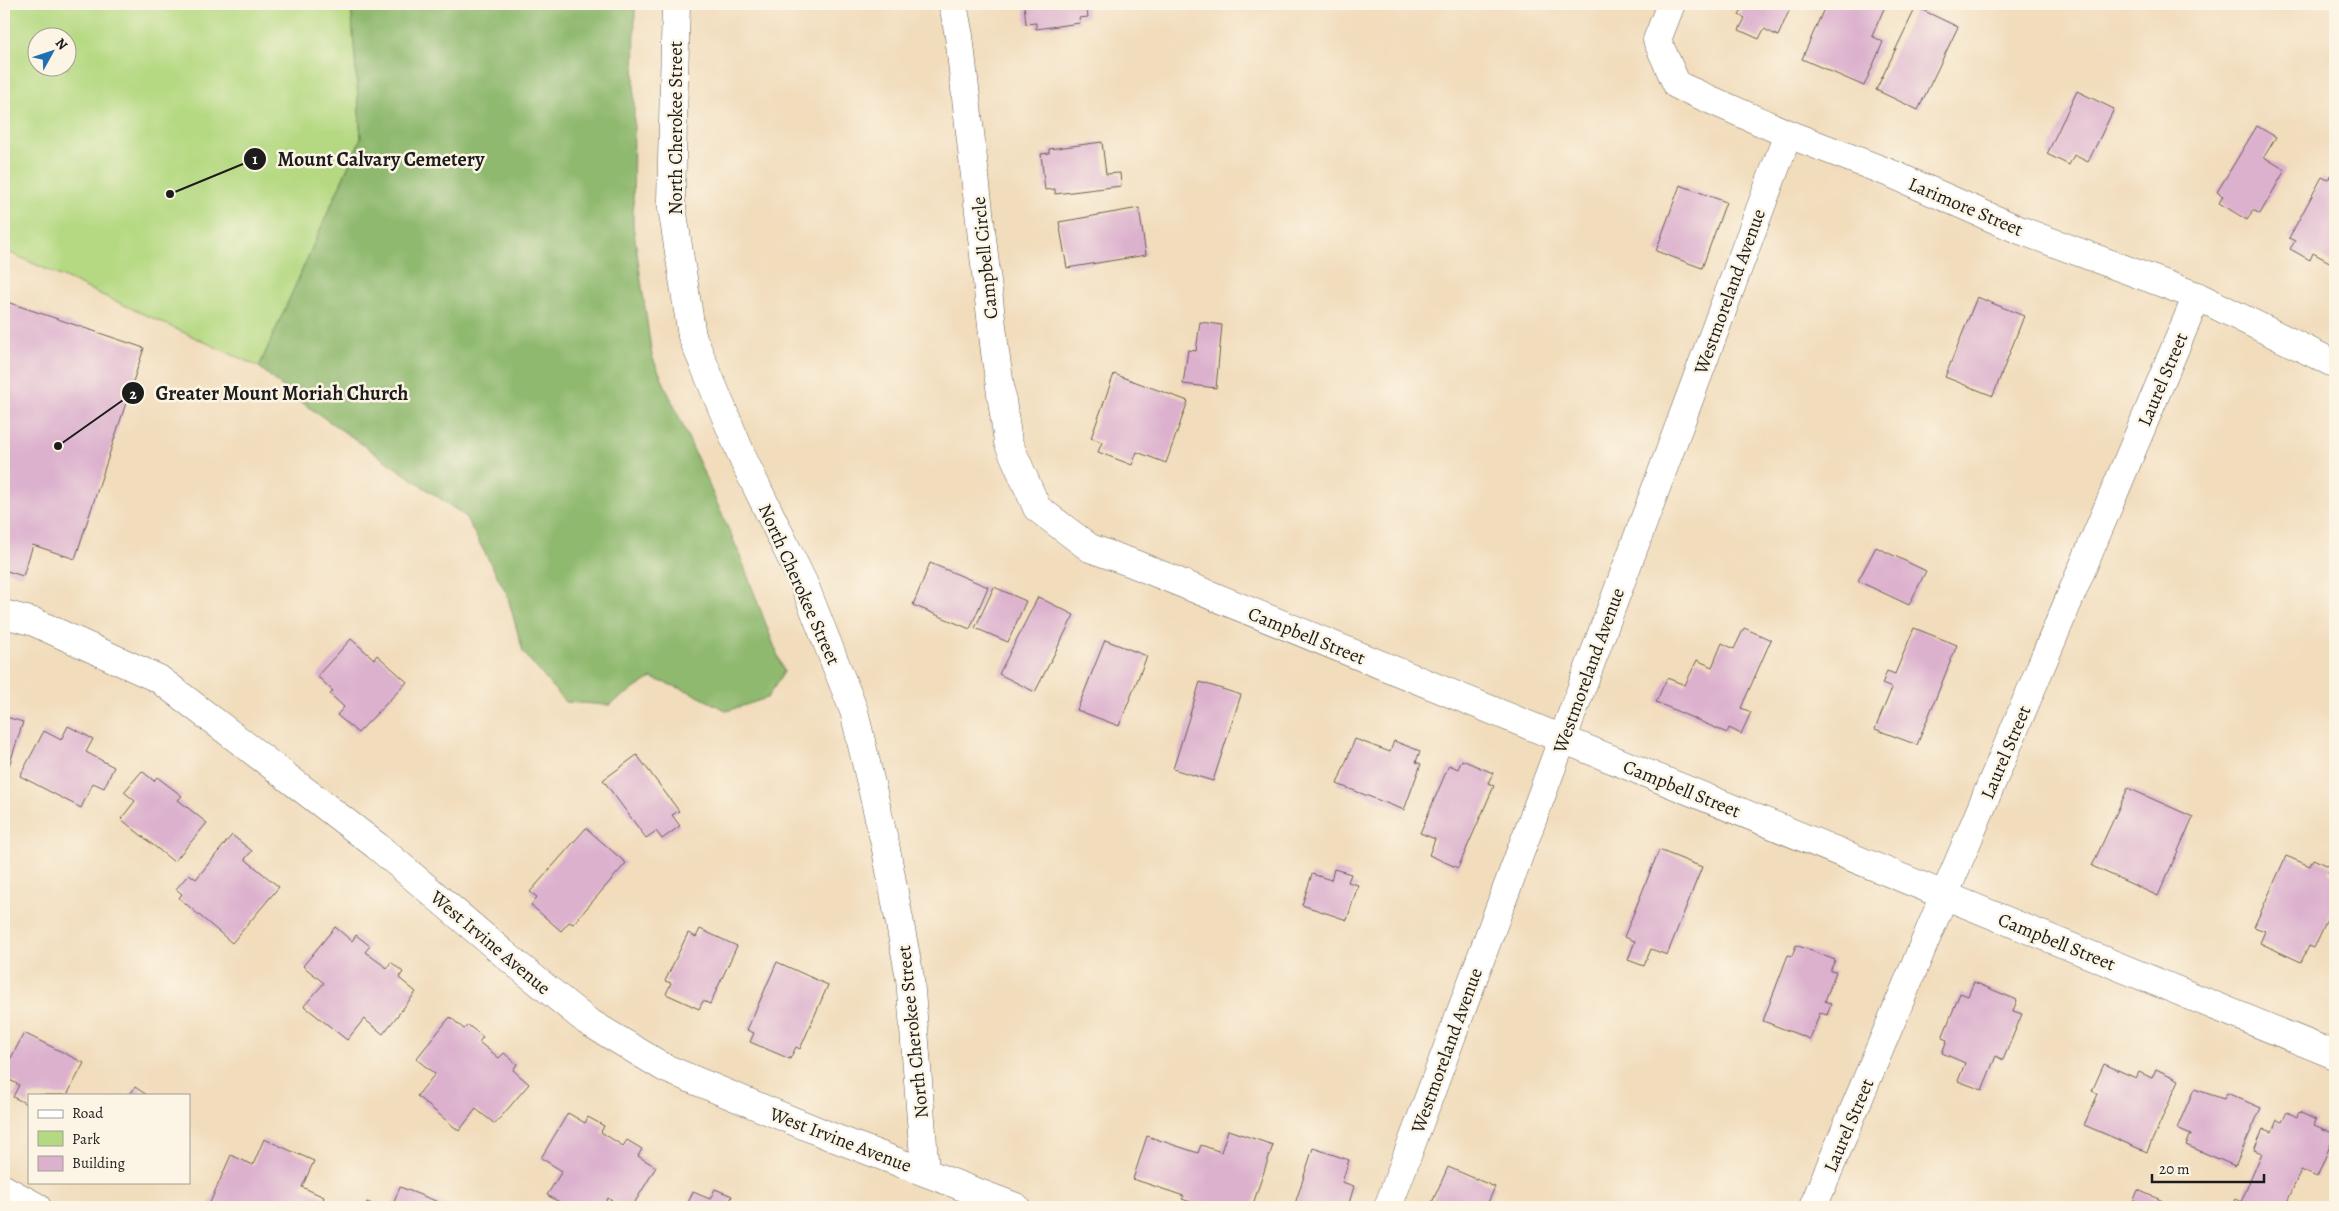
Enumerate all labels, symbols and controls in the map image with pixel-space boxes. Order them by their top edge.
north arrow [28,28,78,78]
text: N [51,34,72,54]
street label: North Cherokee Street [663,41,689,215]
callout: Mount Calvary Cemetery [242,141,495,176]
text: Mount Calvary Cemetery [277,146,485,173]
text: 1 [252,149,258,169]
street label: Larimore Street [1904,171,2027,243]
street label: Campbell Circle [966,195,1004,320]
street label: Westmoreland Avenue [1688,205,1772,378]
street label: Laurel Street [2132,329,2194,430]
callout: Greater Mount Moriah Church [120,376,418,411]
text: Greater Mount Moriah Church [156,380,409,407]
text: 2 [129,384,137,404]
street label: North Cherokee Street [752,500,846,669]
street label: Westmoreland Avenue [1547,584,1631,757]
street label: Campbell Street [1244,601,1369,671]
street label: Laurel Street [1975,702,2037,803]
street label: Campbell Street [1619,754,1744,824]
street label: West Irvine Avenue [424,884,556,1001]
street label: Campbell Street [1994,907,2119,977]
street label: North Cherokee Street [891,944,935,1120]
street label: Westmoreland Avenue [1405,964,1489,1137]
street label: Laurel Street [1818,1075,1880,1176]
legend [28,1094,190,1184]
street label: West Irvine Avenue [765,1101,915,1179]
text: Road [72,1103,104,1123]
text: Park [72,1129,101,1149]
scale bar [2152,1151,2264,1183]
text: Building [72,1153,125,1173]
text: 20 m [2159,1159,2190,1179]

